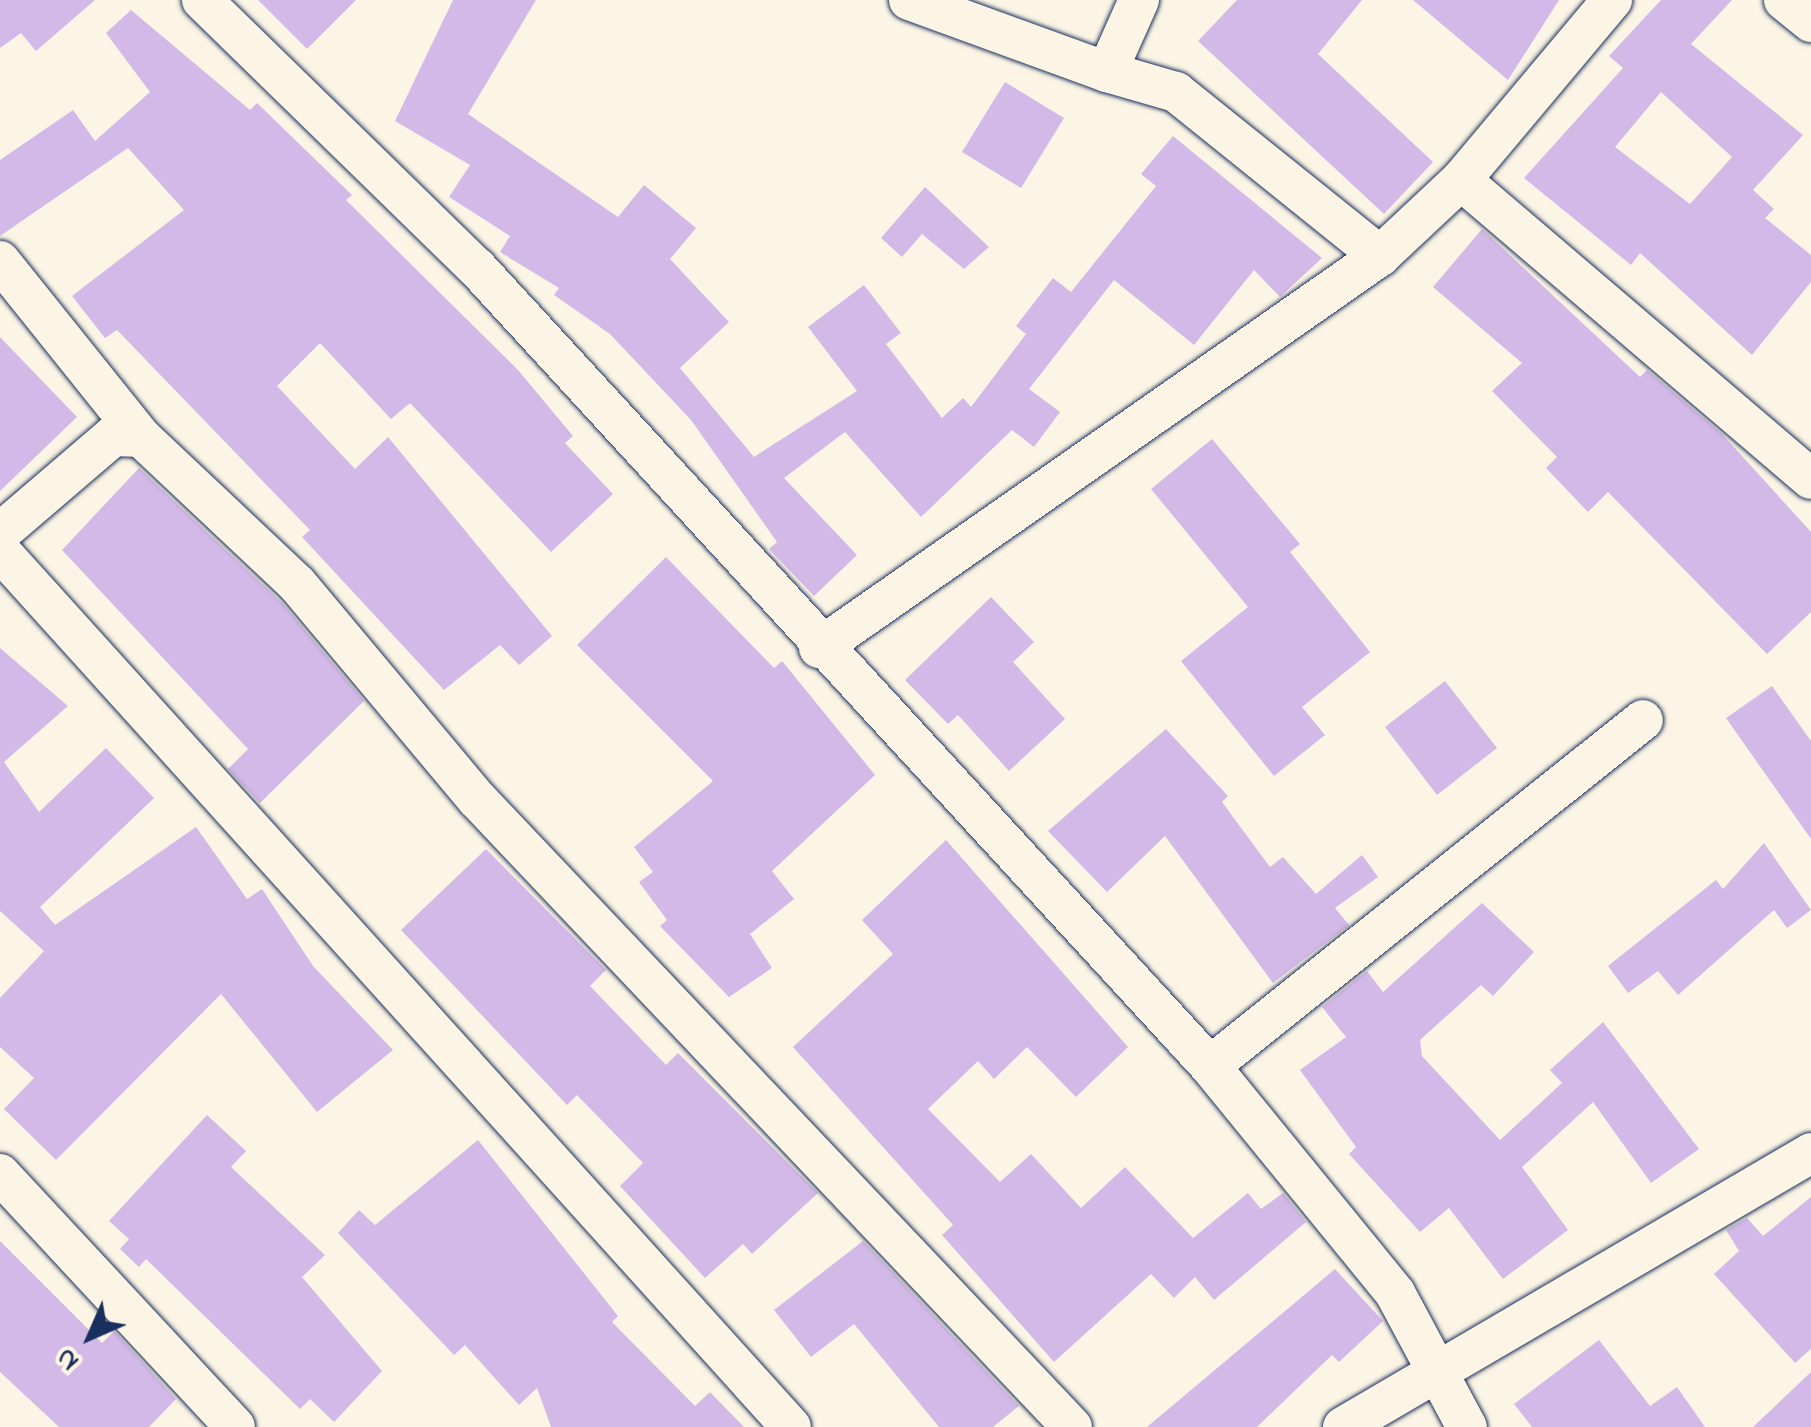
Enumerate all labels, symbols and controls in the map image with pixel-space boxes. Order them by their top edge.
north arrow [40,1287,140,1387]
text: N [47,1337,90,1380]

